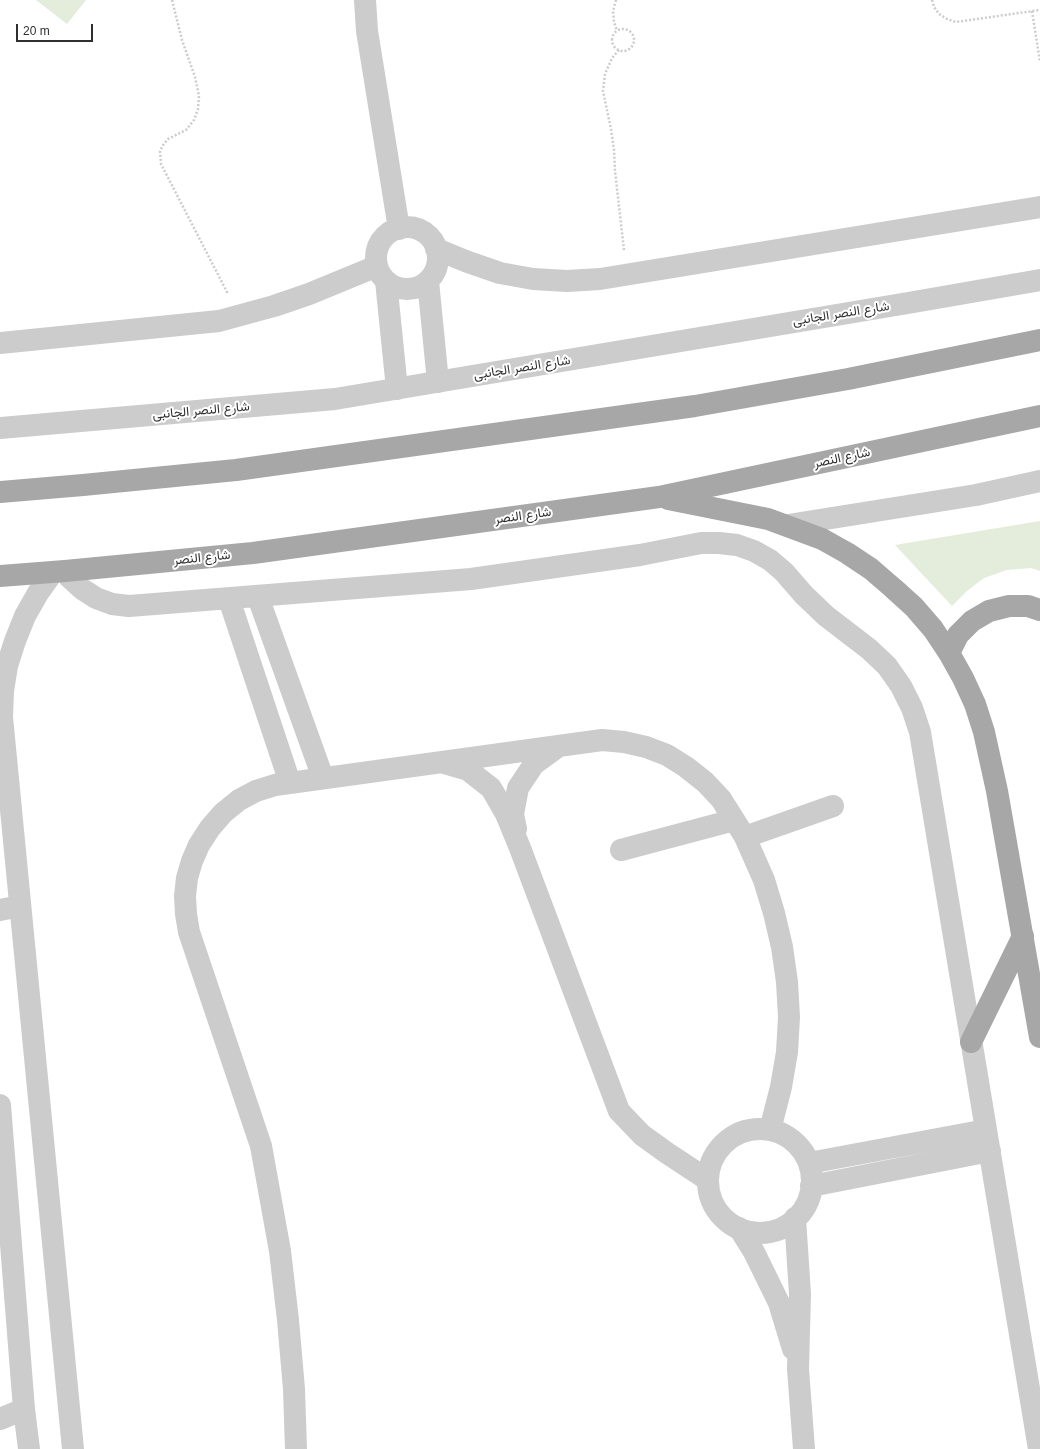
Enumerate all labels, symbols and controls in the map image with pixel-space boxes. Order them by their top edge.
scale bar [18,16,95,42]
text: 20 m [23,24,50,38]
street label: شارع النصر الجانبى [792,299,890,329]
street label: شارع النصر الجانبى [473,353,571,383]
street label: شارع النصر الجانبى [152,399,250,423]
street label: شارع النصر [812,444,872,472]
street label: شارع النصر [494,504,552,528]
street label: شارع النصر [173,547,231,569]

